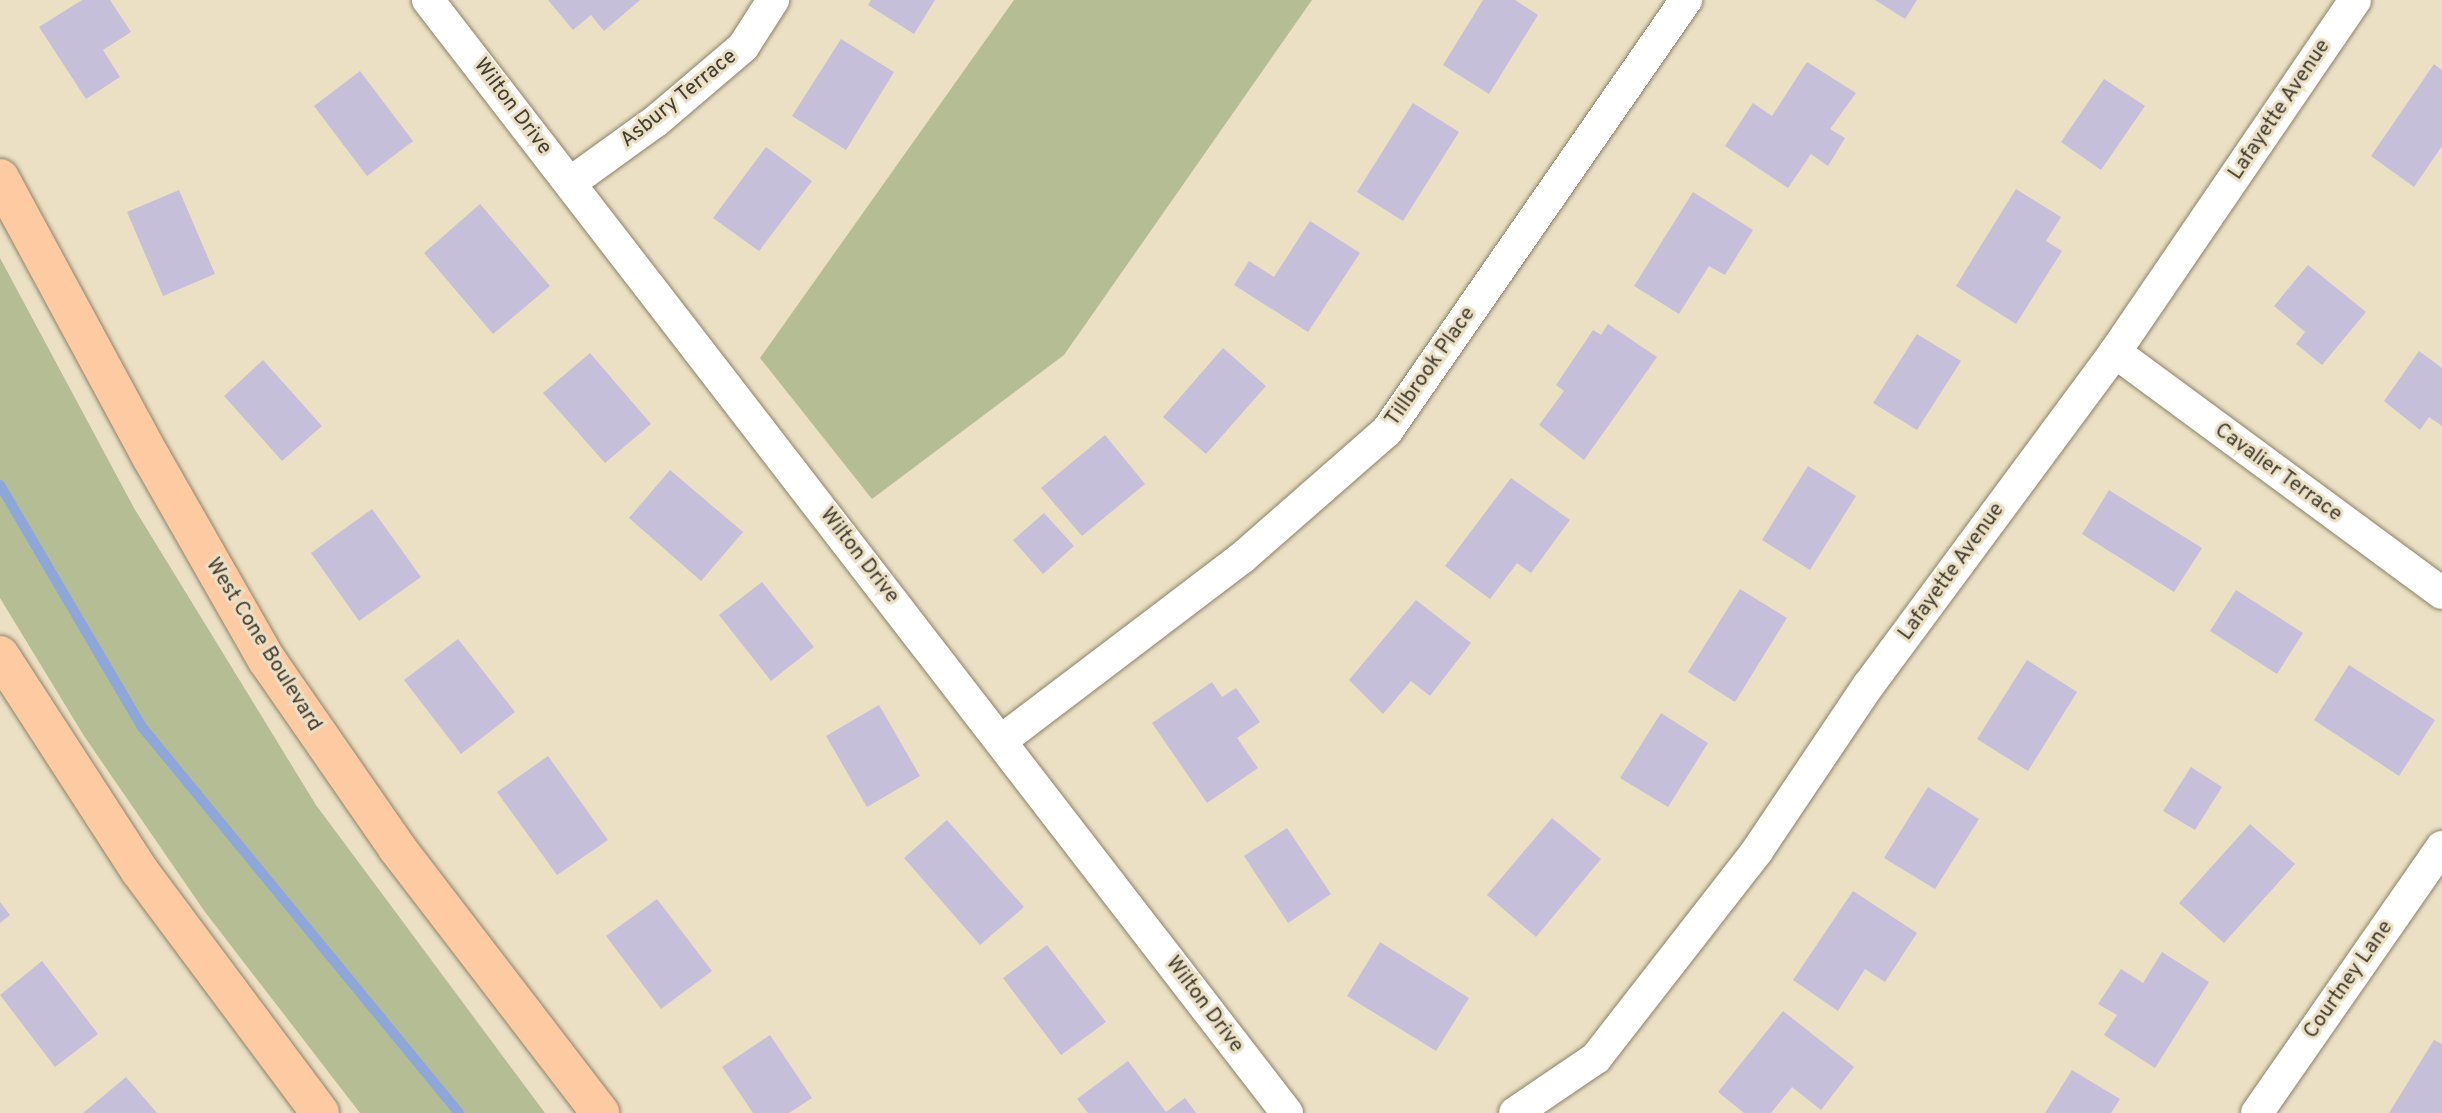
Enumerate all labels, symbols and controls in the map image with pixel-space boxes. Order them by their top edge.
street label: Lafayette Avenue [2224,35,2336,185]
street label: Asbury Terrace [615,44,743,154]
street label: Wilton Drive [468,54,556,160]
street label: Tillbrook Place [1381,302,1481,432]
street label: Cavalier Terrace [2209,418,2347,528]
street label: Lafayette Avenue [1893,498,2011,646]
street label: Wilton Drive [814,503,904,609]
street label: West Cone Boulevard [199,554,327,736]
street label: Courtney Lane [2299,916,2399,1044]
street label: Wilton Drive [1160,952,1248,1058]

